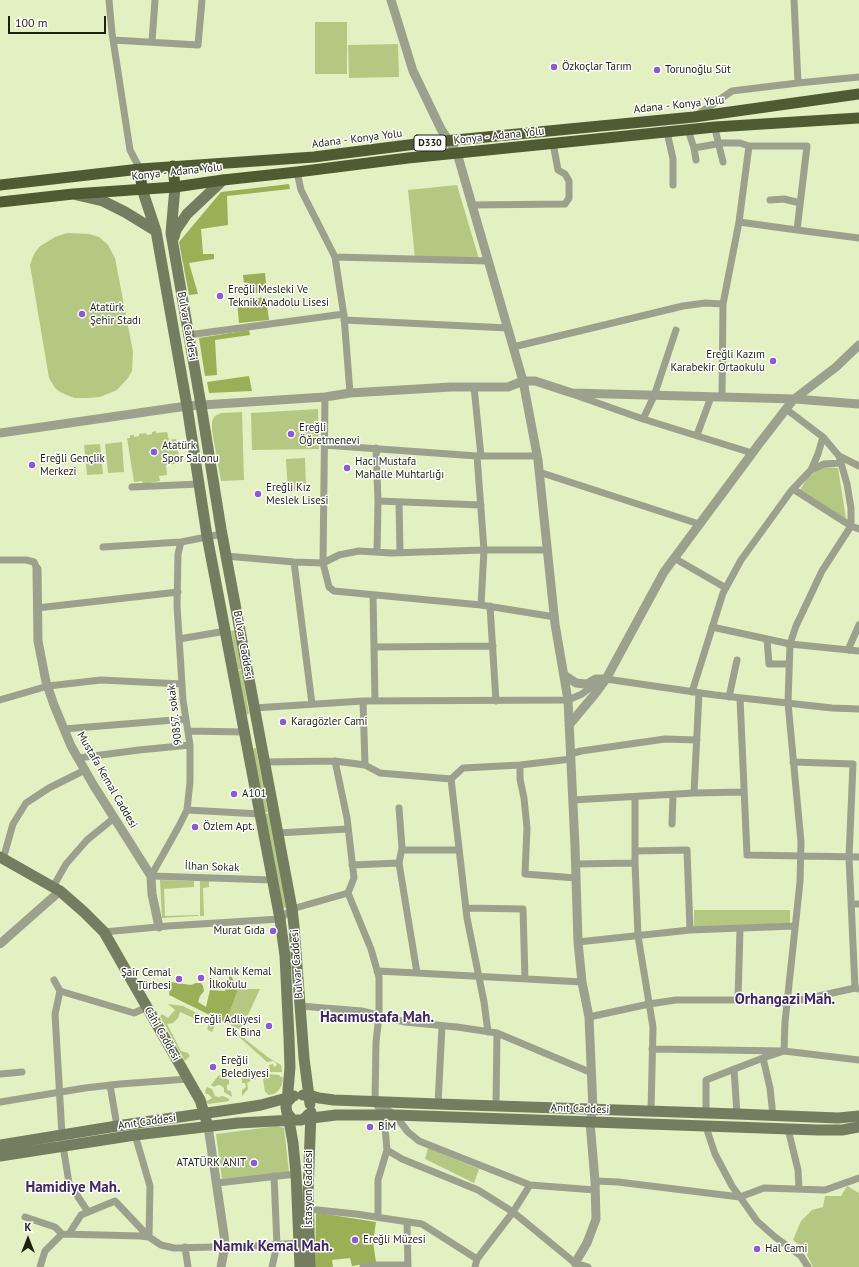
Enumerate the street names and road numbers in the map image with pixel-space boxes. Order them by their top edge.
street label: Adana - Konya Yolu [633,94,725,116]
street label: Konya - Adana Yolu [453,125,545,147]
street label: Adana - Konya Yolu [311,127,403,151]
road number: D330 [414,135,446,151]
street label: Konya - Adana Yolu [131,161,223,183]
street label: Bulvar Caddesi [174,291,200,361]
street label: Bulvar Caddesi [230,610,256,680]
street label: 90857. sokak [165,684,185,746]
street label: Mustafa Kemal Caddesi [74,729,140,831]
street label: İlhan Sokak [185,859,239,875]
street label: Bulvar Caddesi [288,929,306,999]
street label: Cahi Caddesi [141,1005,183,1063]
street label: Anıt Caddesi [550,1101,610,1117]
street label: Anıt Caddesi [117,1111,177,1133]
street label: İstasyon Caddesi [302,1150,316,1228]

